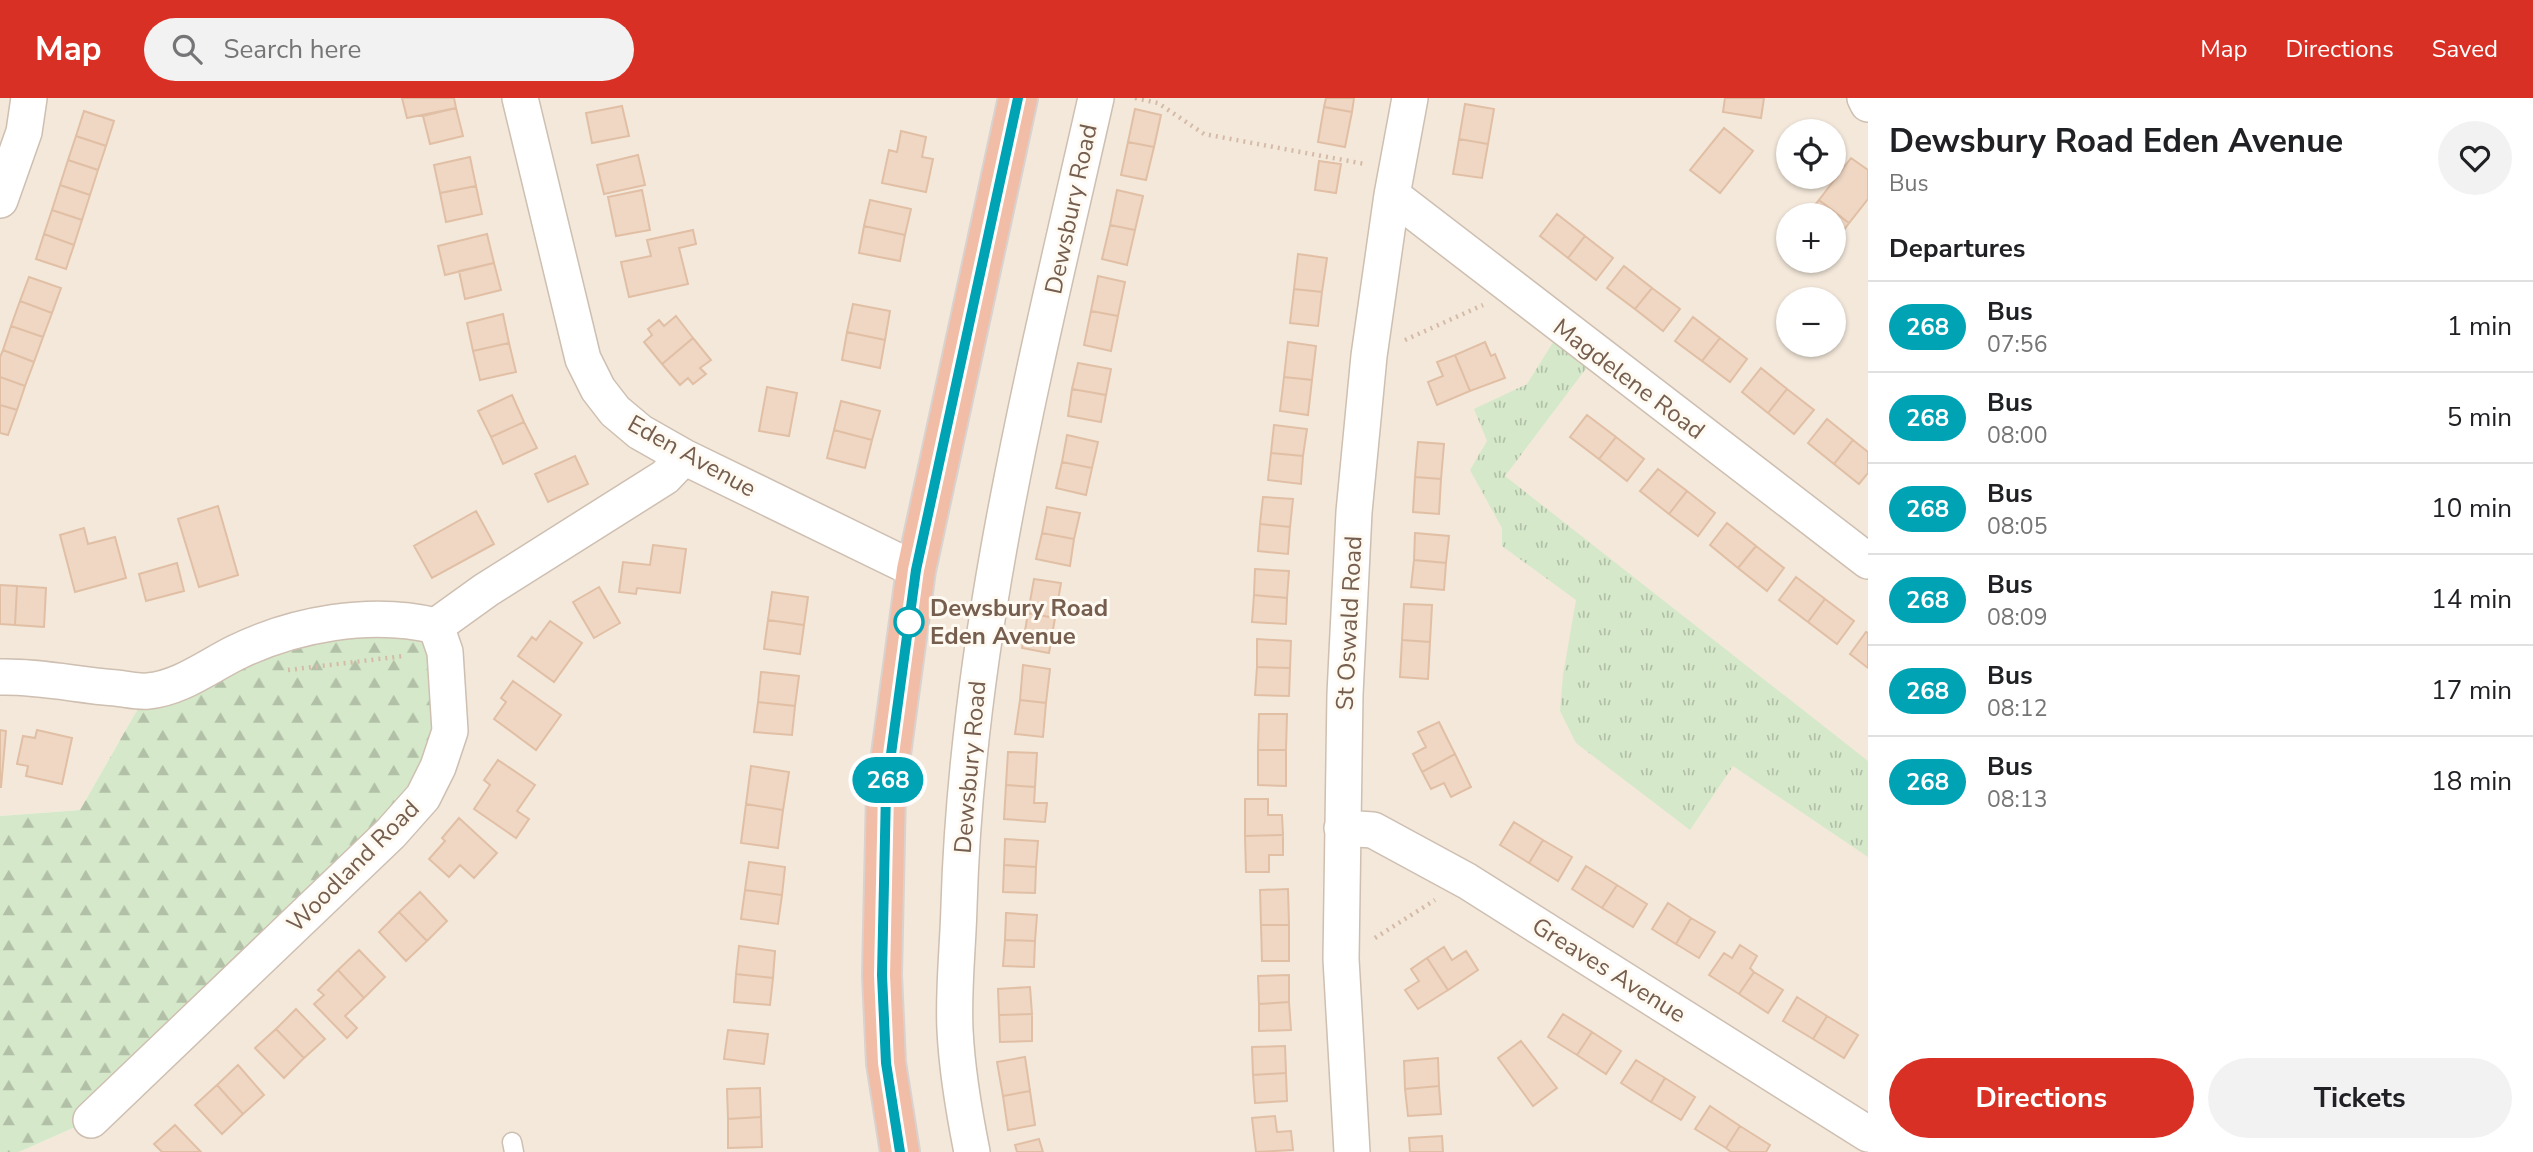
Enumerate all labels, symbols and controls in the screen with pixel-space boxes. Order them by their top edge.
search box [144,18,634,81]
text: Map [35,27,102,72]
icon: search [168,30,206,68]
text: Search here [224,32,361,67]
text: Map [2200,33,2247,65]
text: Directions [2285,33,2394,65]
text: Saved [2432,33,2498,65]
map controls [1776,119,1846,357]
button: locate [1776,119,1846,189]
text: Dewsbury Road Eden Avenue [1889,119,2343,164]
street label: Dewsbury Road [1037,121,1105,297]
button: heart [2438,121,2512,195]
text: Bus [1889,168,1929,199]
button: + [1776,203,1846,273]
text: Departures [1889,231,2025,266]
button: − [1776,287,1846,357]
text: Bus [1987,294,2033,329]
text: 1 min [2447,309,2512,344]
street label: Magdelene Road [1547,311,1711,447]
text: 268 [1906,311,1949,343]
text: 07:56 [1987,329,2047,360]
text: Bus [1987,385,2033,420]
text: 5 min [2447,400,2512,435]
text: 268 [1906,402,1949,434]
street label: Eden Avenue [622,408,762,504]
text: 08:00 [1987,420,2047,451]
text: Bus [1987,476,2033,511]
text: 10 min [2431,491,2512,526]
text: 268 [1906,493,1949,525]
text: 08:05 [1987,511,2047,542]
street label: St Oswald Road [1328,535,1370,711]
text: Bus [1987,567,2033,602]
text: 14 min [2431,582,2512,617]
text: 268 [1906,584,1949,616]
place label: Dewsbury Road Eden Avenue [930,592,1108,652]
text: 08:09 [1987,602,2047,633]
marker: Dewsbury Road Eden Avenue [894,607,924,637]
text: Bus [1987,658,2033,693]
text: 17 min [2431,673,2512,708]
text: 268 [1906,675,1949,707]
street label: Dewsbury Road [947,679,993,855]
text: 08:12 [1987,693,2047,724]
text: Bus [1987,749,2033,784]
line badge: 268 [848,757,928,803]
text: 268 [866,764,910,796]
text: 18 min [2431,764,2512,799]
text: 268 [1906,766,1949,798]
text: 08:13 [1987,784,2047,815]
street label: Woodland Road [280,793,426,939]
street label: Greaves Avenue [1526,910,1692,1030]
button: Directions [1889,1058,2194,1138]
button: Tickets [2208,1058,2512,1138]

